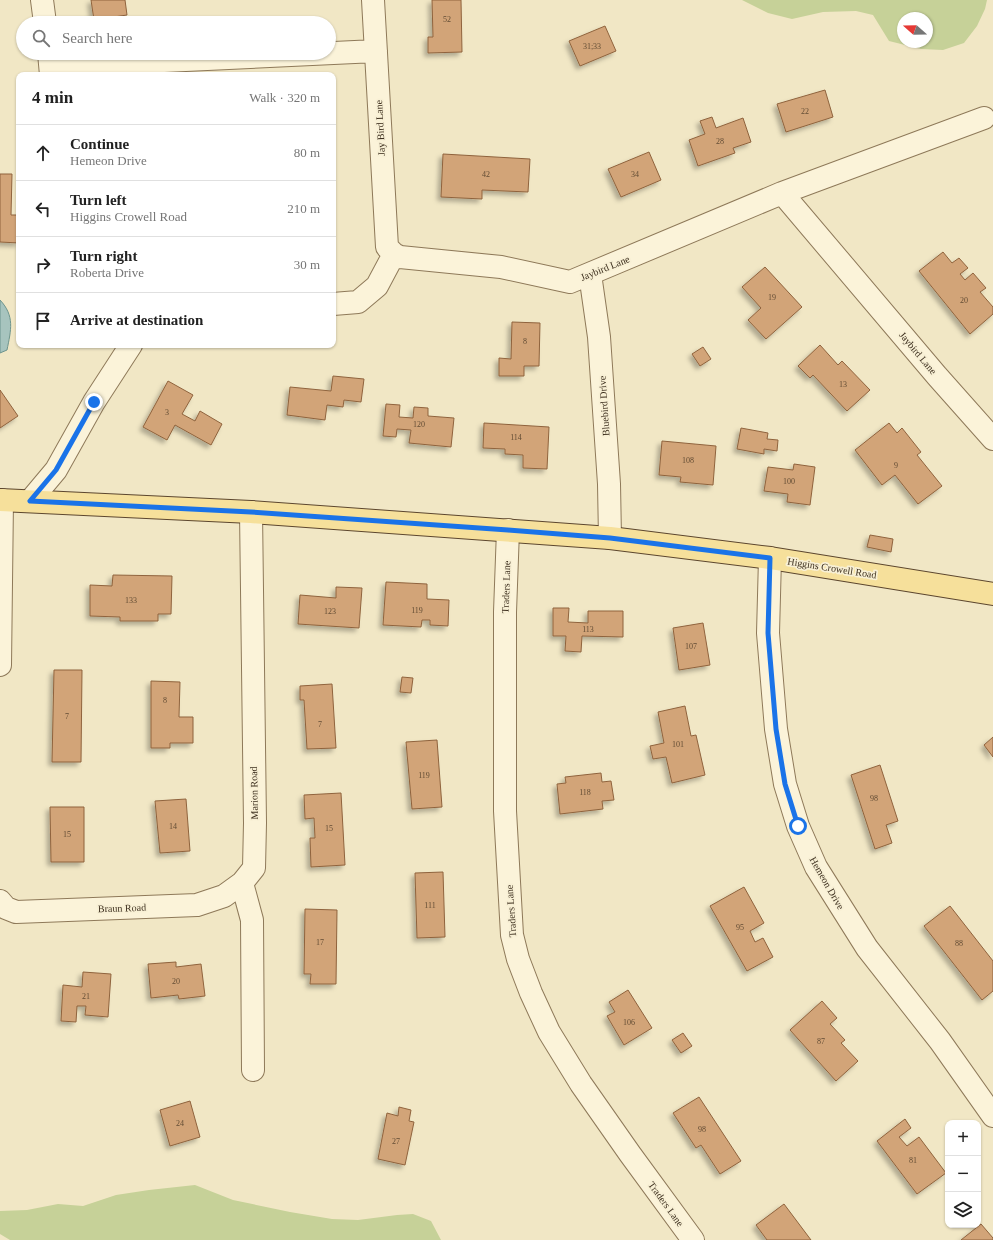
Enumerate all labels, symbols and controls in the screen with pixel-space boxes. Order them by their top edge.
north arrow [897,12,933,48]
house number: 52 [443,15,451,24]
search box [16,16,336,60]
icon: search [30,27,52,49]
text: Search here [62,30,132,46]
house number: 31;33 [583,42,601,51]
text: 4 min [32,88,73,107]
text: Walk · 320 m [249,90,320,105]
street label: Jay Bird Lane [373,99,387,156]
house number: 22 [801,107,809,116]
text: Continue [70,136,129,152]
house number: 28 [716,137,724,146]
icon: ahead [32,142,54,164]
text: 80 m [294,145,320,160]
text: Hemeon Drive [70,153,147,168]
house number: 42 [482,170,490,179]
house number: 34 [631,170,639,179]
text: Turn left [70,192,127,208]
icon: left [32,198,54,220]
text: 210 m [287,201,320,216]
text: Higgins Crowell Road [70,209,187,224]
text: Turn right [70,248,137,264]
street label: Jaybird Lane [579,253,632,283]
icon: right [32,254,54,276]
text: 30 m [294,257,320,272]
text: Roberta Drive [70,265,144,280]
house number: 19 [768,293,776,302]
house number: 20 [960,296,968,305]
icon: arrive [32,310,54,332]
text: Arrive at destination [70,312,203,328]
street label: Jaybird Lane [897,330,939,377]
house number: 8 [523,337,527,346]
street label: Bluebird Drive [596,375,612,436]
house number: 13 [839,380,847,389]
route end [85,393,103,411]
house number: 3 [165,408,169,417]
house number: 120 [413,420,425,429]
house number: 114 [510,433,522,442]
house number: 108 [682,456,694,465]
house number: 9 [894,461,898,470]
house number: 100 [783,477,795,486]
street label: Higgins Crowell Road [787,556,877,580]
street label: Traders Lane [500,560,512,614]
house number: 133 [125,596,137,605]
house number: 119 [411,606,423,615]
house number: 123 [324,607,336,616]
house number: 113 [582,625,594,634]
house number: 107 [685,642,697,651]
house number: 8 [163,696,167,705]
house number: 7 [65,712,69,721]
house number: 7 [318,720,322,729]
house number: 101 [672,740,684,749]
street label: Marion Road [248,766,260,820]
house number: 119 [418,771,430,780]
house number: 118 [579,788,591,797]
house number: 98 [870,794,878,803]
route start [789,817,807,835]
house number: 14 [169,822,177,831]
house number: 15 [325,824,333,833]
house number: 15 [63,830,71,839]
street label: Hemeon Drive [807,855,847,912]
street label: Traders Lane [504,884,518,938]
house number: 111 [424,901,436,910]
street label: Braun Road [98,902,146,914]
house number: 95 [736,923,744,932]
house number: 17 [316,938,324,947]
house number: 88 [955,939,963,948]
house number: 20 [172,977,180,986]
house number: 21 [82,992,90,1001]
house number: 106 [623,1018,635,1027]
house number: 87 [817,1037,825,1046]
house number: 24 [176,1119,184,1128]
map controls [945,1120,981,1228]
button: + [945,1120,981,1156]
house number: 98 [698,1125,706,1134]
house number: 27 [392,1137,400,1146]
house number: 81 [909,1156,917,1165]
button: − [945,1156,981,1192]
street label: Traders Lane [646,1179,686,1229]
button: layers [945,1192,981,1228]

